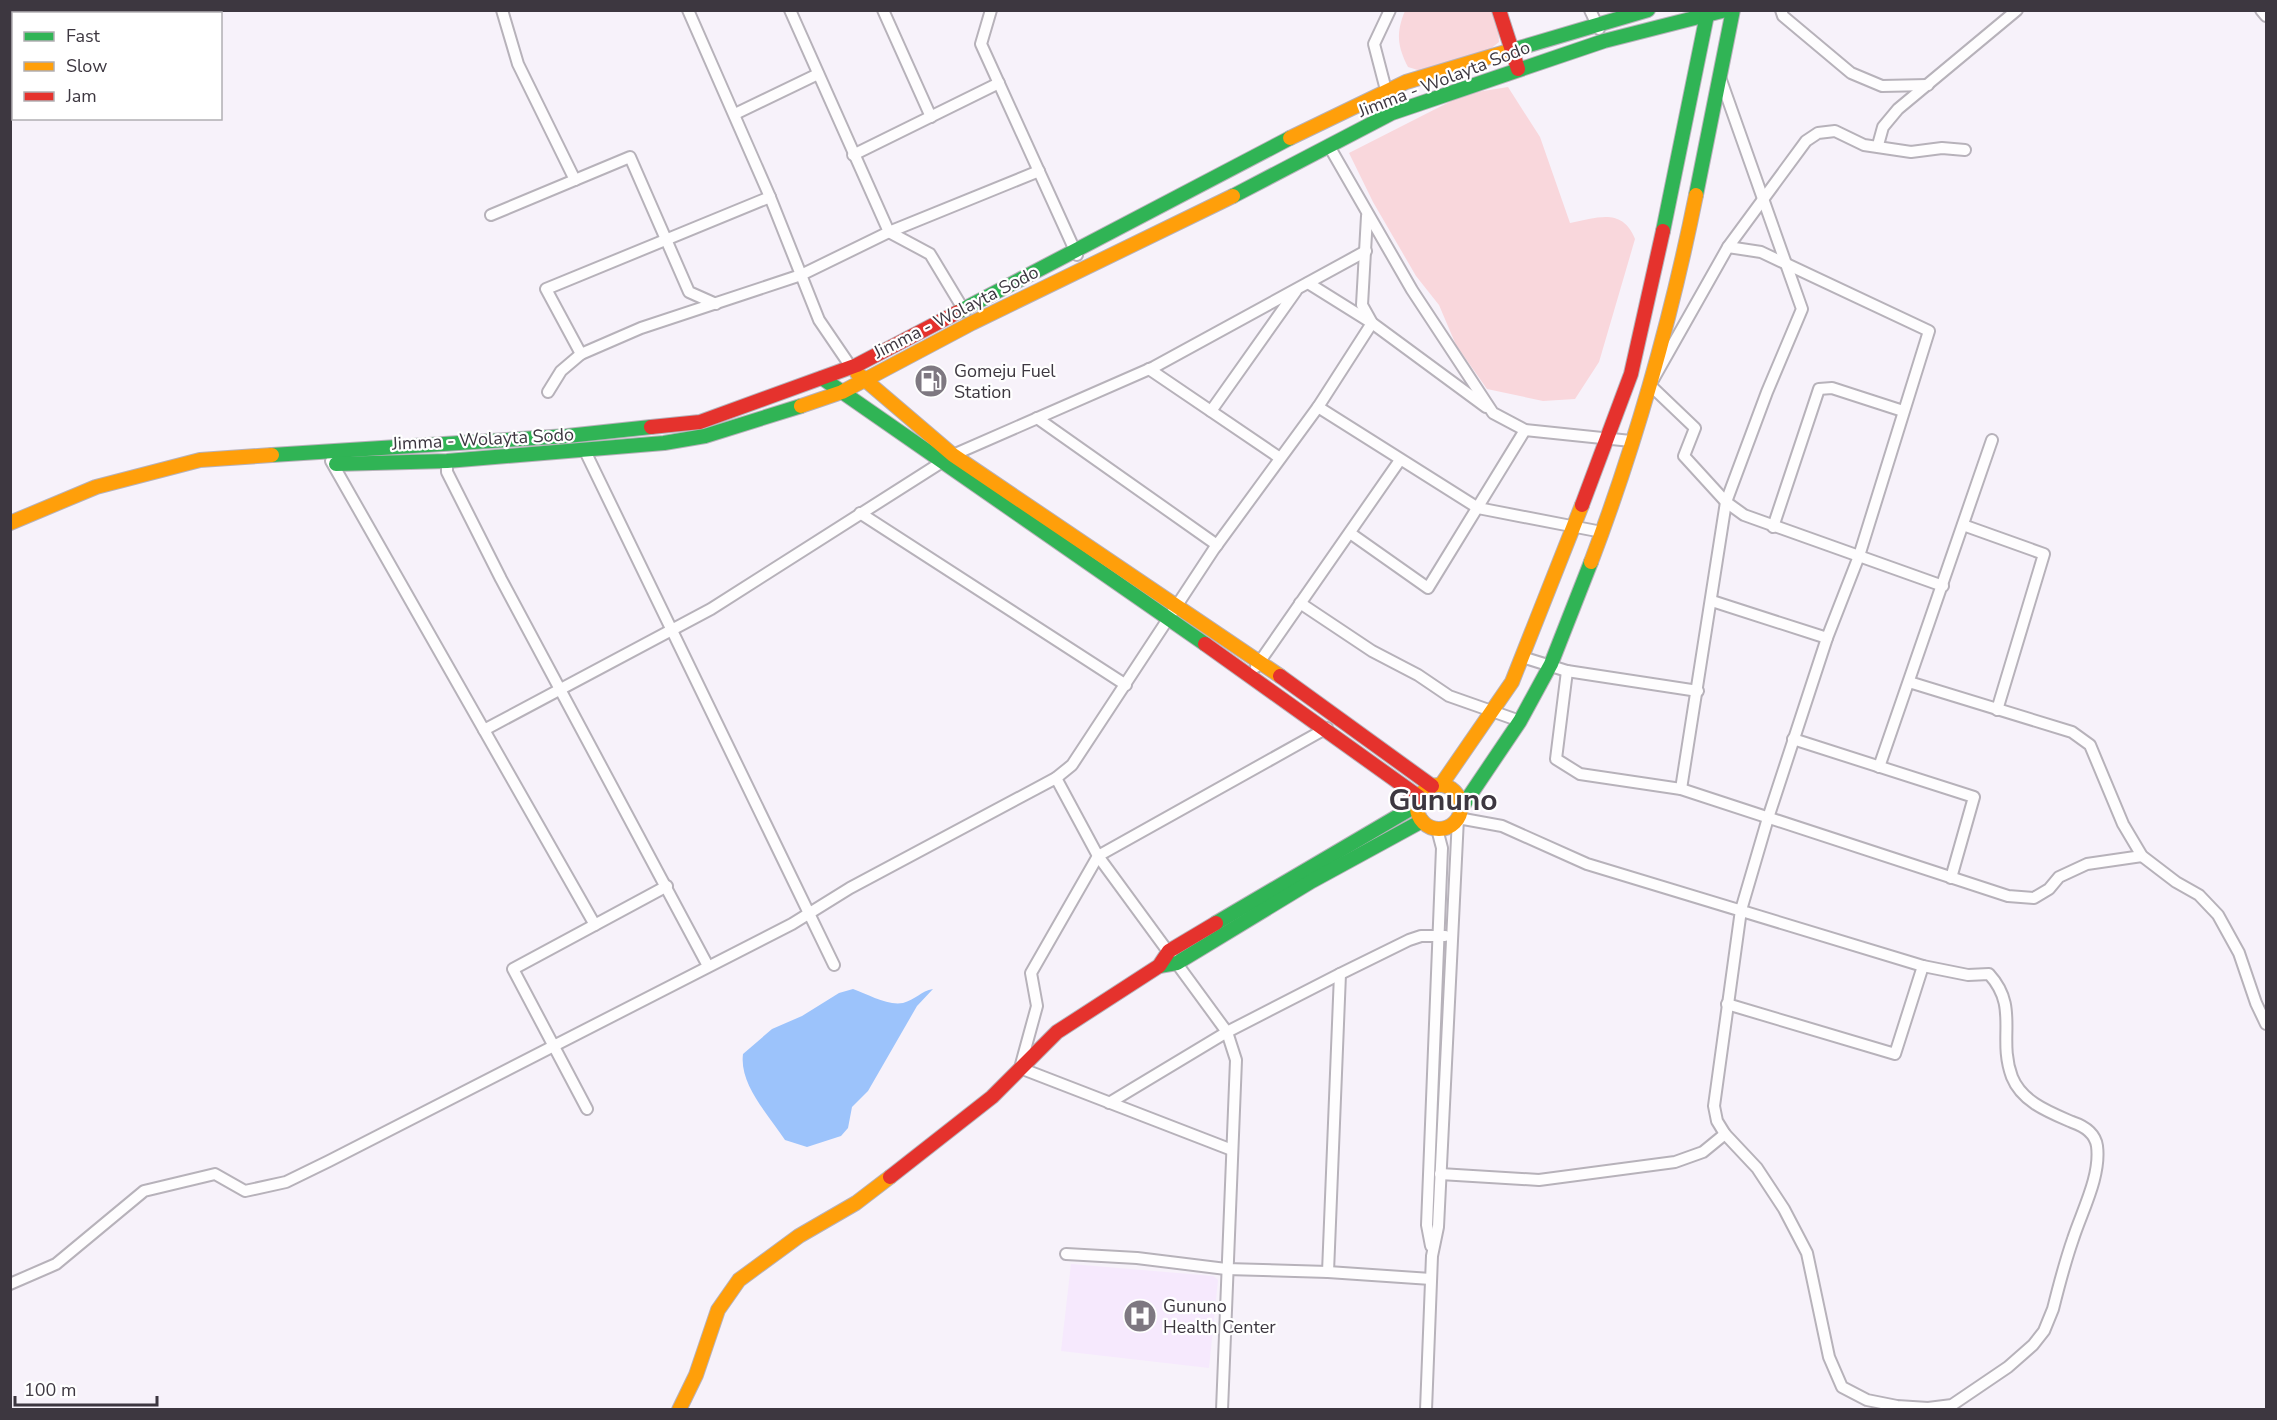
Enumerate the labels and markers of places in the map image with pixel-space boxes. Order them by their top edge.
place label: Gomeju Fuel Station [954,359,1056,404]
fuel station icon: Gomeju Fuel Station [913,363,949,399]
place label: Gununo Health Center [1163,1294,1276,1339]
hospital icon: Gununo Health Center [1122,1298,1158,1334]

